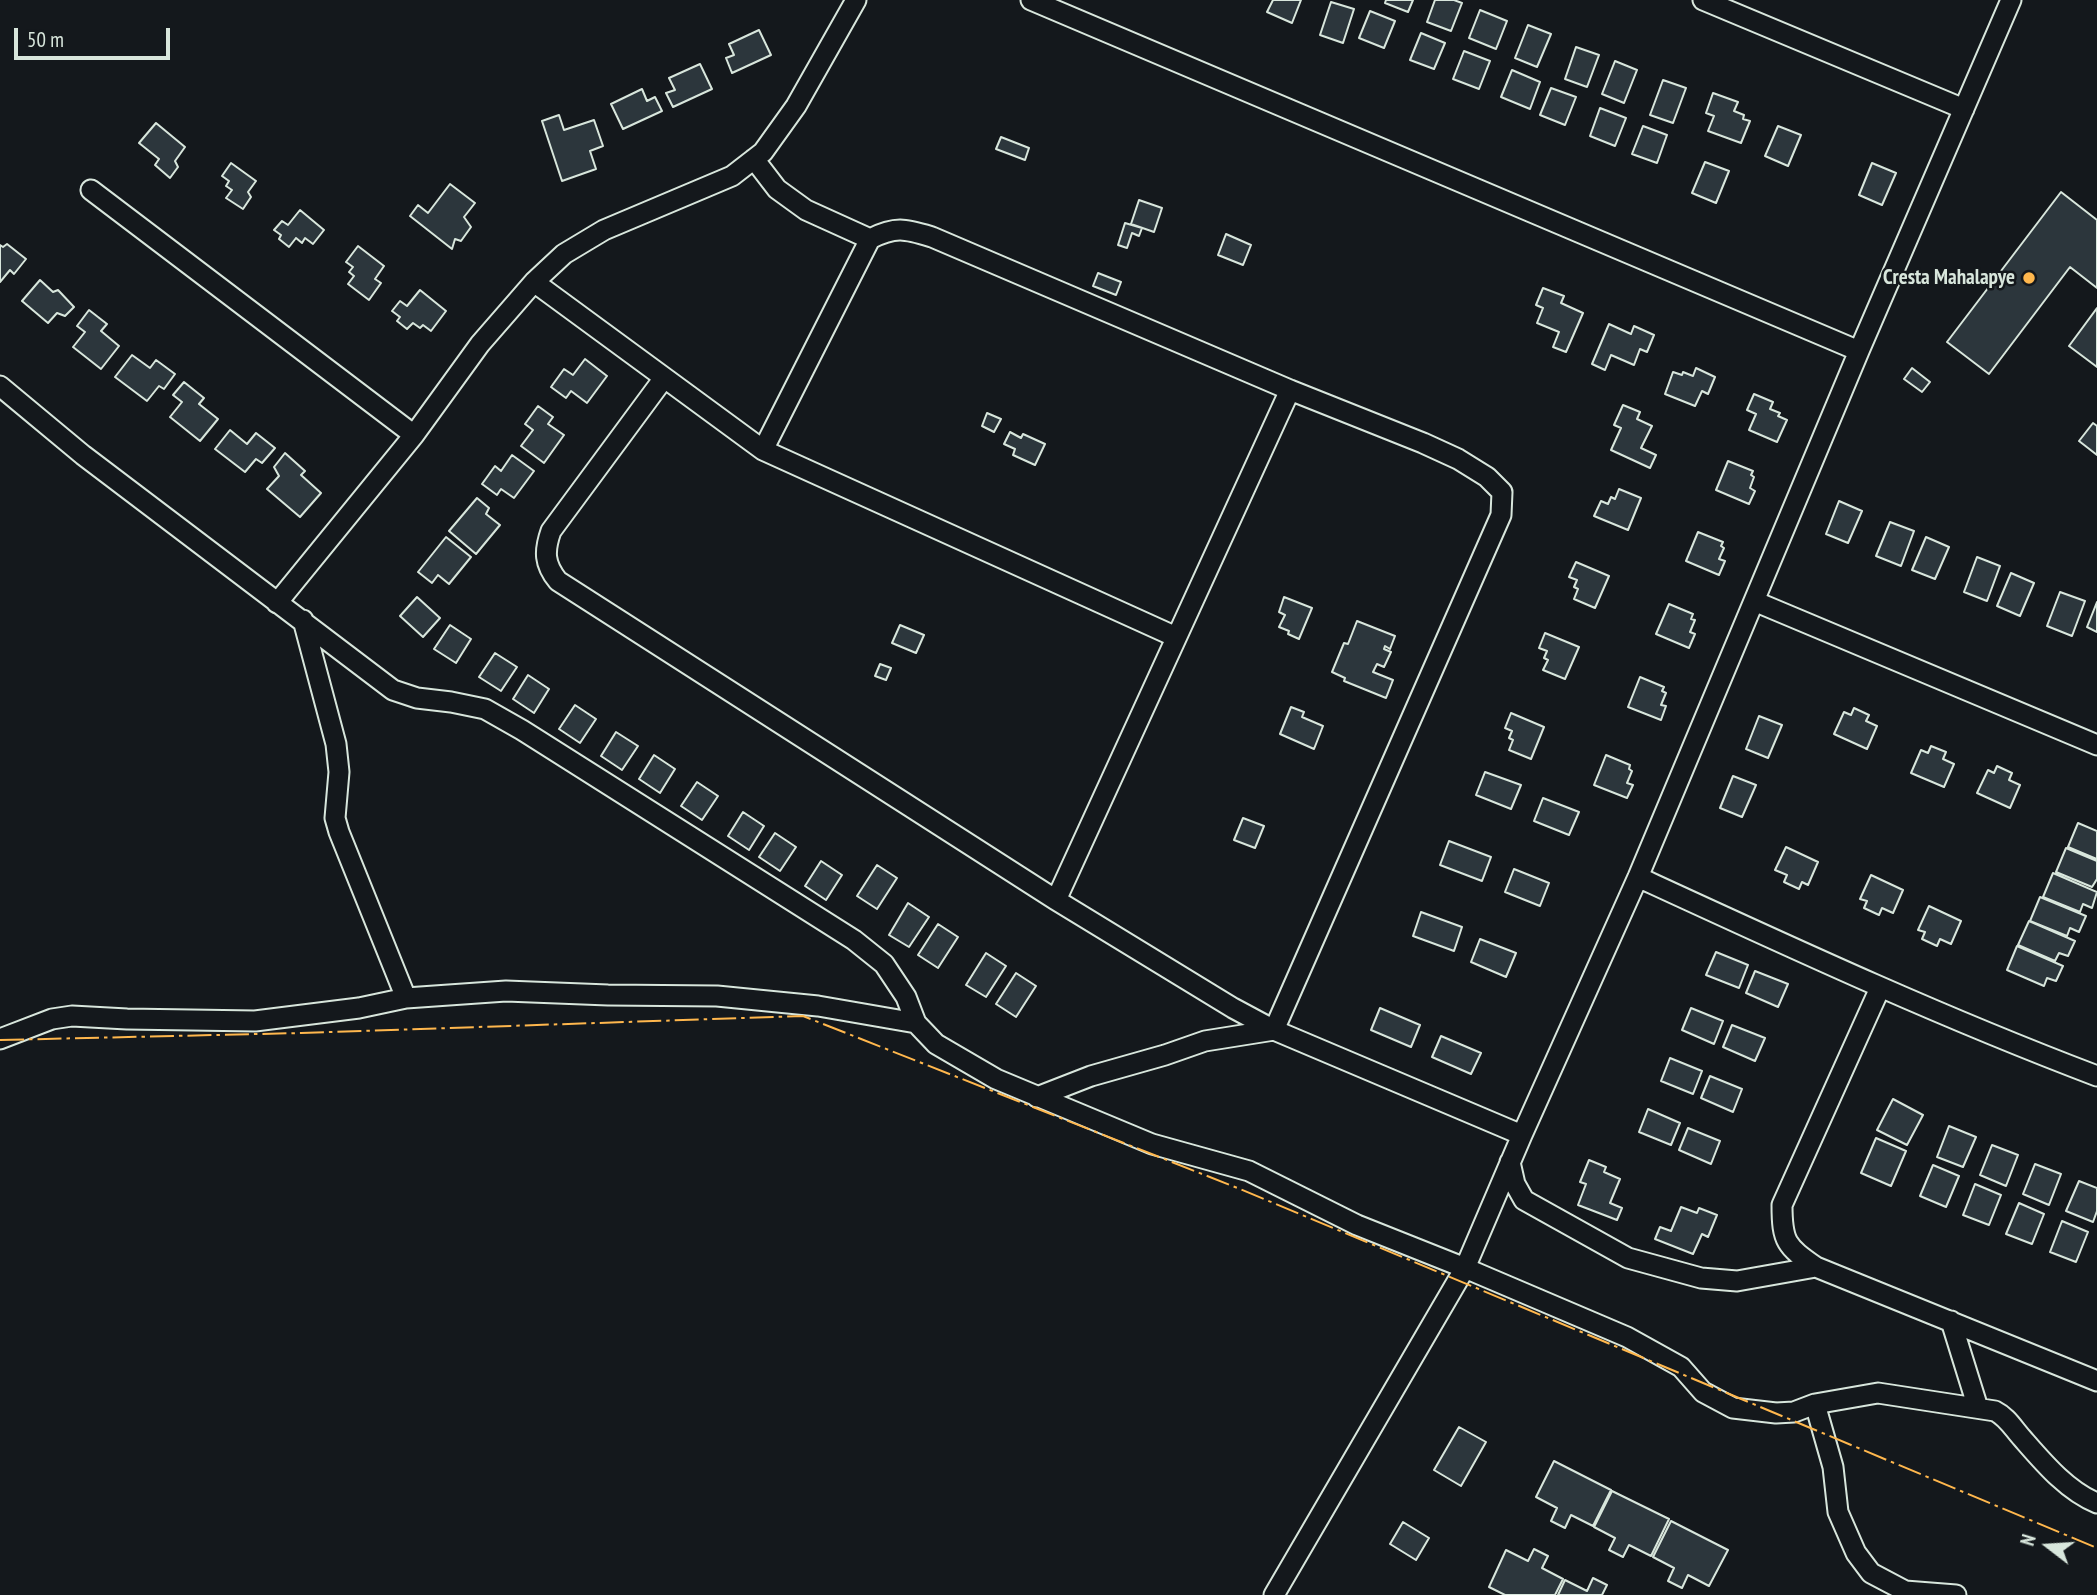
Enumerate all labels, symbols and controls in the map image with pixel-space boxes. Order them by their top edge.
scale bar [18,14,173,58]
text: 50 m [27,26,64,53]
place label: Cresta Mahalapye [1883,265,2015,291]
marker: Cresta Mahalapye [2021,270,2037,286]
north arrow [2013,1511,2083,1581]
text: N [2015,1531,2041,1548]

